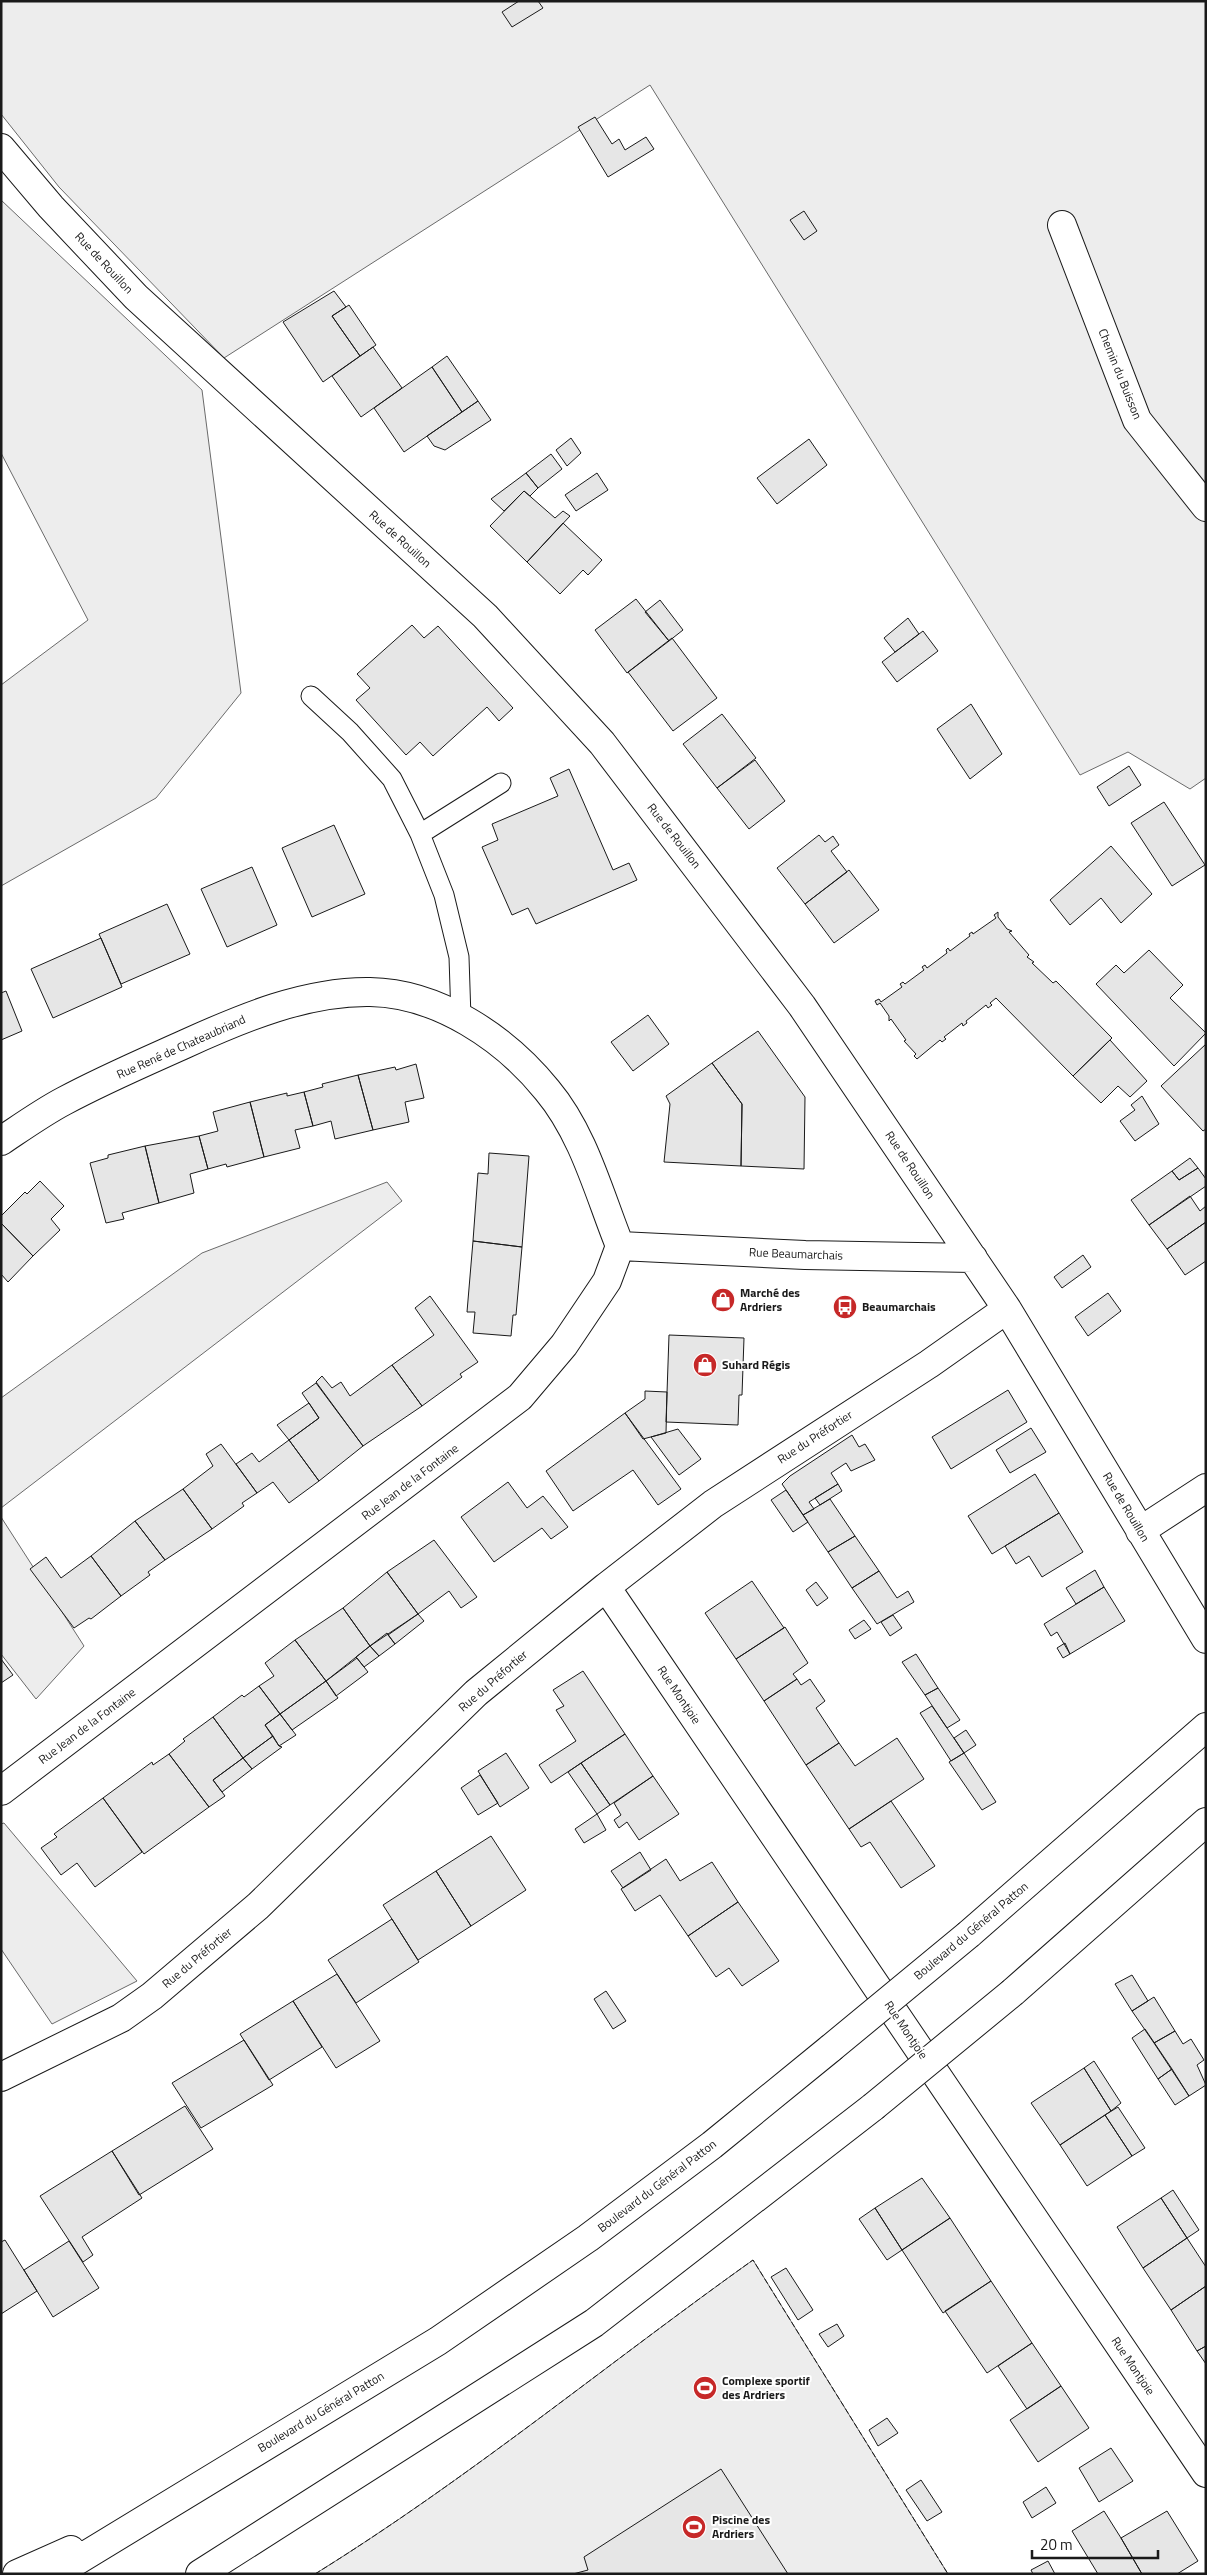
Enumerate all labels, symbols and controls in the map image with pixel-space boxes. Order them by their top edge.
street label: Rue de Rouillon [71,228,138,298]
street label: Chemin du Buisson [1094,326,1147,422]
street label: Rue de Rouillon [365,505,436,572]
street label: Rue de Rouillon [643,799,706,872]
street label: Rue René de Chateaubriand [113,1009,248,1084]
street label: Rue de Rouillon [881,1127,940,1203]
street label: Rue Beaumarchais [749,1242,844,1265]
place label: Marché des Ardriers [740,1283,800,1316]
shop icon: Marché des Ardriers [710,1287,736,1313]
bus stop icon: Beaumarchais [832,1294,858,1320]
place label: Beaumarchais [862,1297,936,1316]
shop icon: Suhard Régis [692,1352,718,1378]
place label: Suhard Régis [722,1355,791,1374]
street label: Rue du Préfortier [773,1405,856,1468]
street label: Rue Jean de la Fontaine [357,1439,462,1525]
street label: Rue de Rouillon [1098,1468,1155,1545]
street label: Rue du Préfortier [454,1645,532,1716]
street label: Rue Montjoie [653,1662,706,1728]
street label: Rue Jean de la Fontaine [34,1683,139,1769]
street label: Boulevard du Général Patton [909,1877,1032,1984]
street label: Rue du Préfortier [157,1923,236,1993]
street label: Rue Montjoie [880,1997,933,2063]
street label: Boulevard du Général Patton [593,2134,720,2237]
street label: Rue Montjoie [1107,2333,1160,2399]
street label: Boulevard du Général Patton [254,2366,388,2457]
place label: Complexe sportif des Ardriers [722,2371,811,2404]
sports icon: Complexe sportif des Ardriers [692,2375,718,2401]
place label: Piscine des Ardriers [712,2510,770,2543]
sports icon: Piscine des Ardriers [681,2514,707,2540]
scale bar [1032,2528,1158,2560]
text: 20 m [1040,2533,1073,2556]

